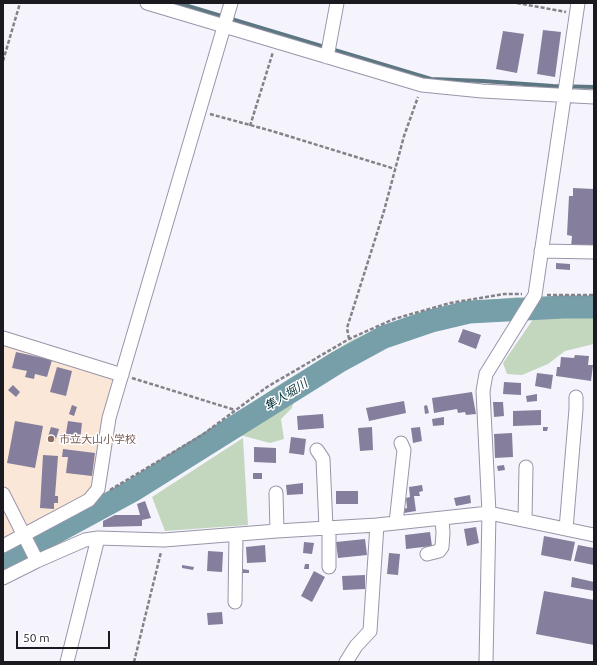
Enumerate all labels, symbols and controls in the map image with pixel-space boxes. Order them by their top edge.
water label: 隼人堀川 [262,376,310,414]
place label: 市立大山小学校 [59,432,136,446]
marker: 市立大山小学校 [46,434,56,444]
scale bar [18,623,112,649]
text: 50 m [23,631,50,644]

